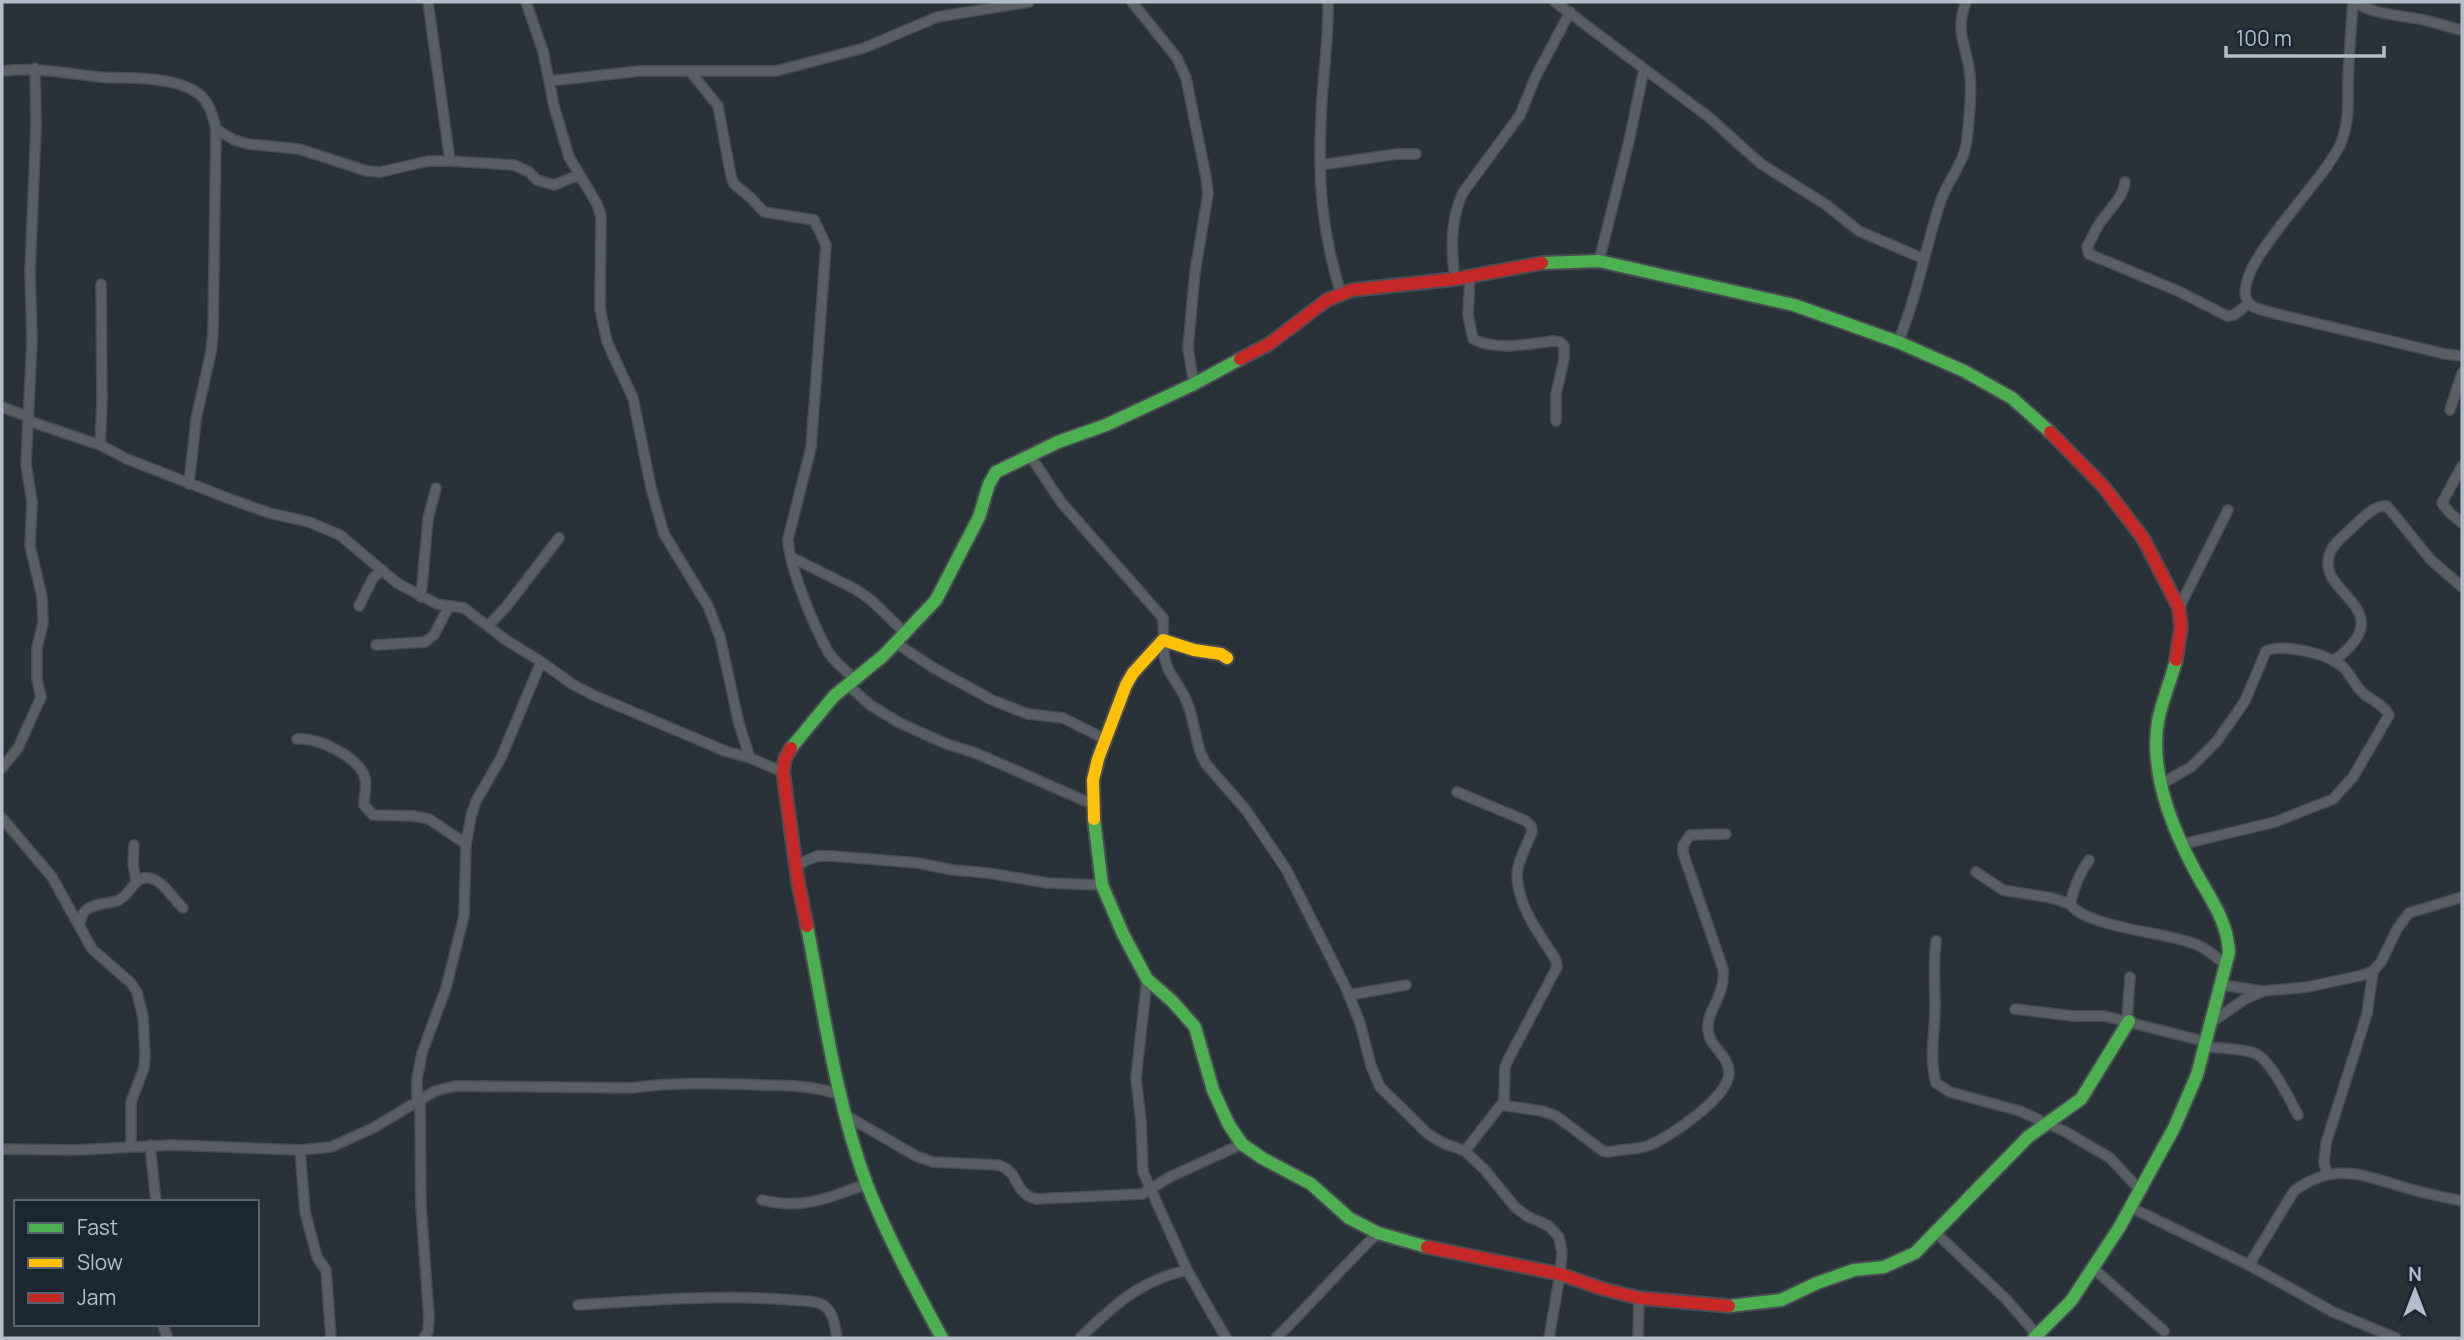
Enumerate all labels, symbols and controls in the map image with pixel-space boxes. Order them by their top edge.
scale bar [2226,14,2384,58]
text: 100 m [2236,24,2292,52]
legend [14,1200,259,1326]
text: Fast [77,1213,118,1241]
text: Slow [77,1248,123,1276]
north arrow [2380,1256,2450,1326]
text: N [2408,1261,2422,1287]
text: Jam [77,1283,116,1311]

